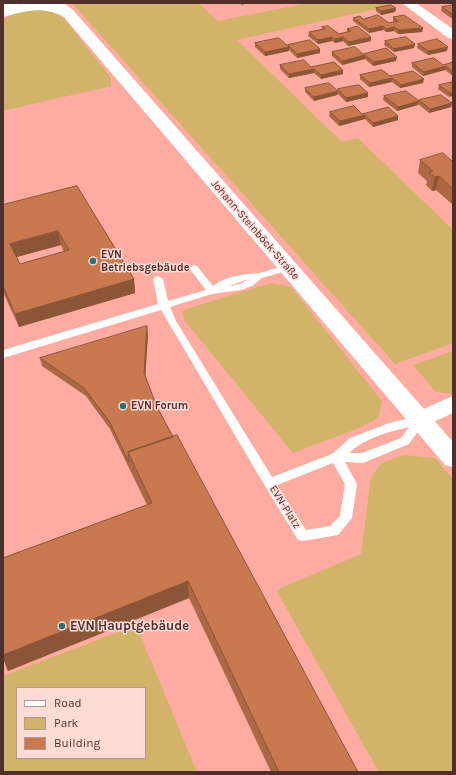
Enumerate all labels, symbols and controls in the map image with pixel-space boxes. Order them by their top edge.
street label: Johann-Steinböck-Straße [208,177,302,283]
place label: EVN Betriebsgebäude [101,248,190,274]
marker: EVN Betriebsgebäude [88,256,98,266]
place label: EVN Forum [131,399,188,413]
marker: EVN Forum [118,401,128,411]
street label: EVN-Platz [267,483,303,531]
place label: EVN Hauptgebäude [70,618,189,634]
marker: EVN Hauptgebäude [57,621,67,631]
legend [16,687,146,759]
text: Road [54,696,82,710]
text: Park [54,716,78,730]
text: Building [54,736,100,750]

